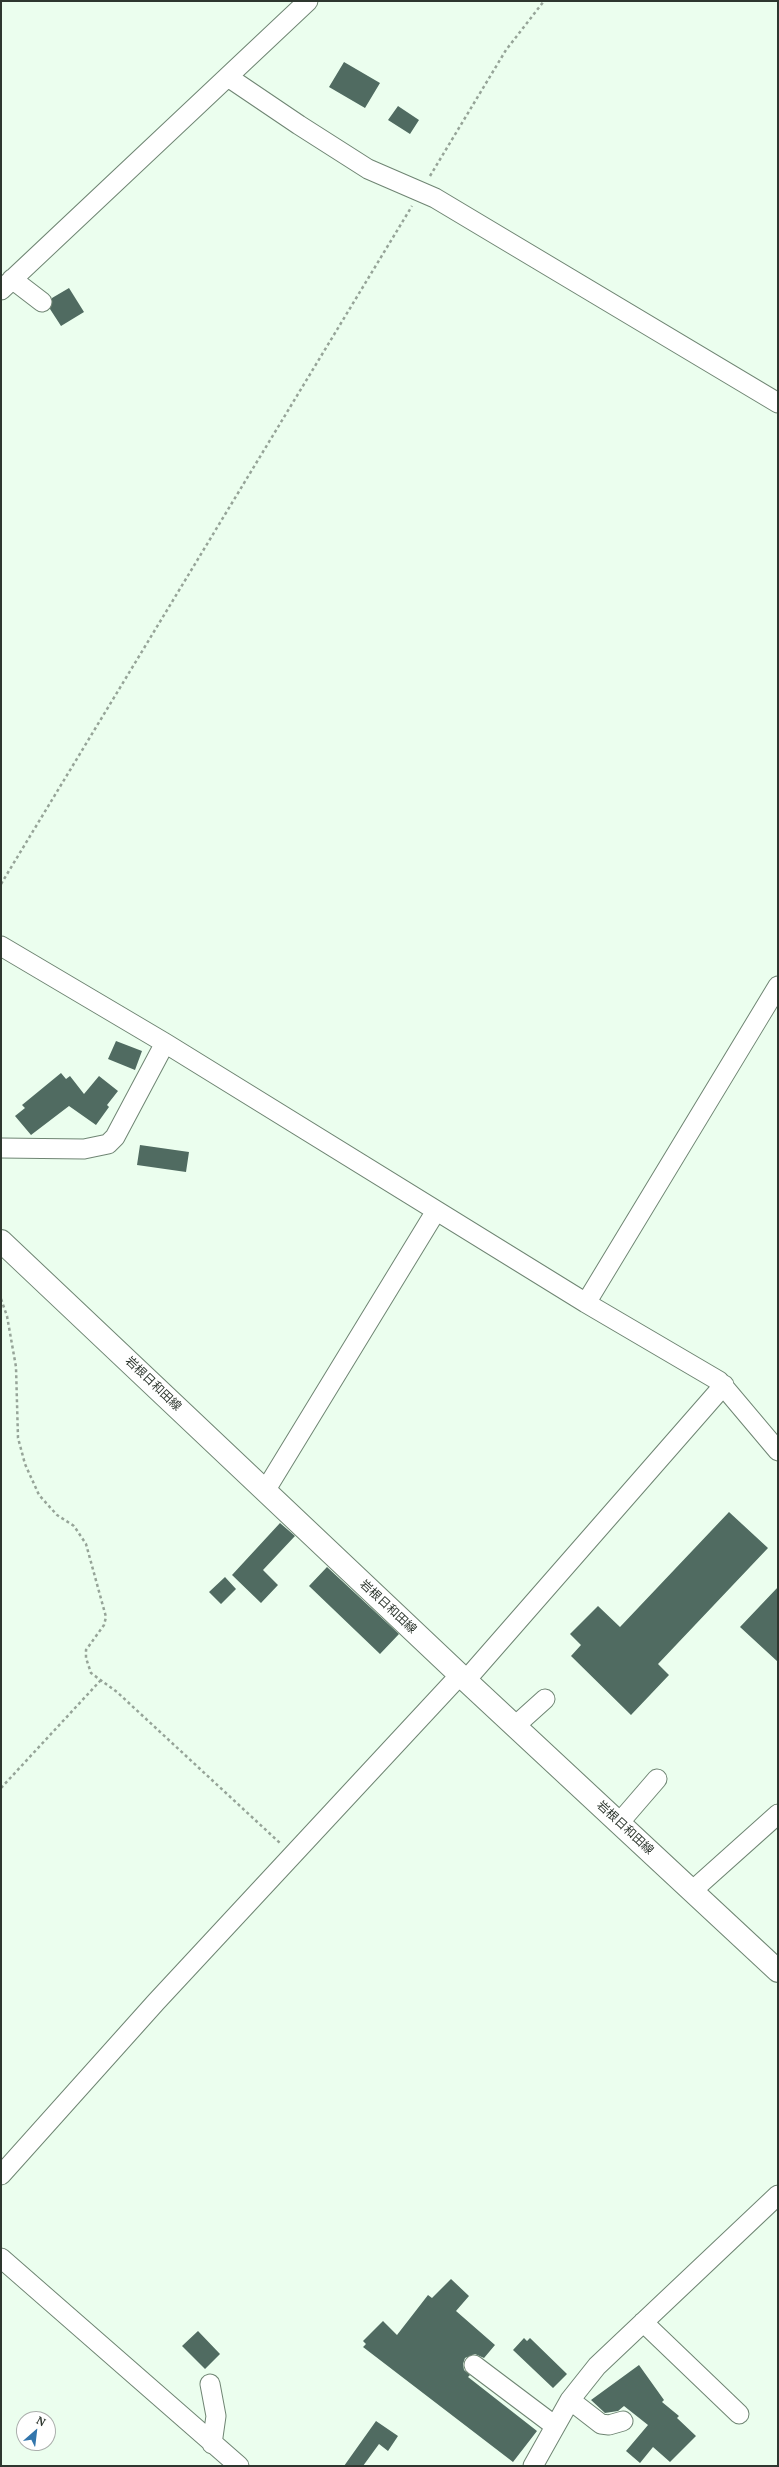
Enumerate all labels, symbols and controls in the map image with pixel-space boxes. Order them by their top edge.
street label: 岩根日和田線 [122,1354,184,1414]
street label: 岩根日和田線 [357,1577,419,1637]
street label: 岩根日和田線 [594,1798,656,1858]
north arrow [16,2411,56,2451]
text: N [34,2413,48,2429]

